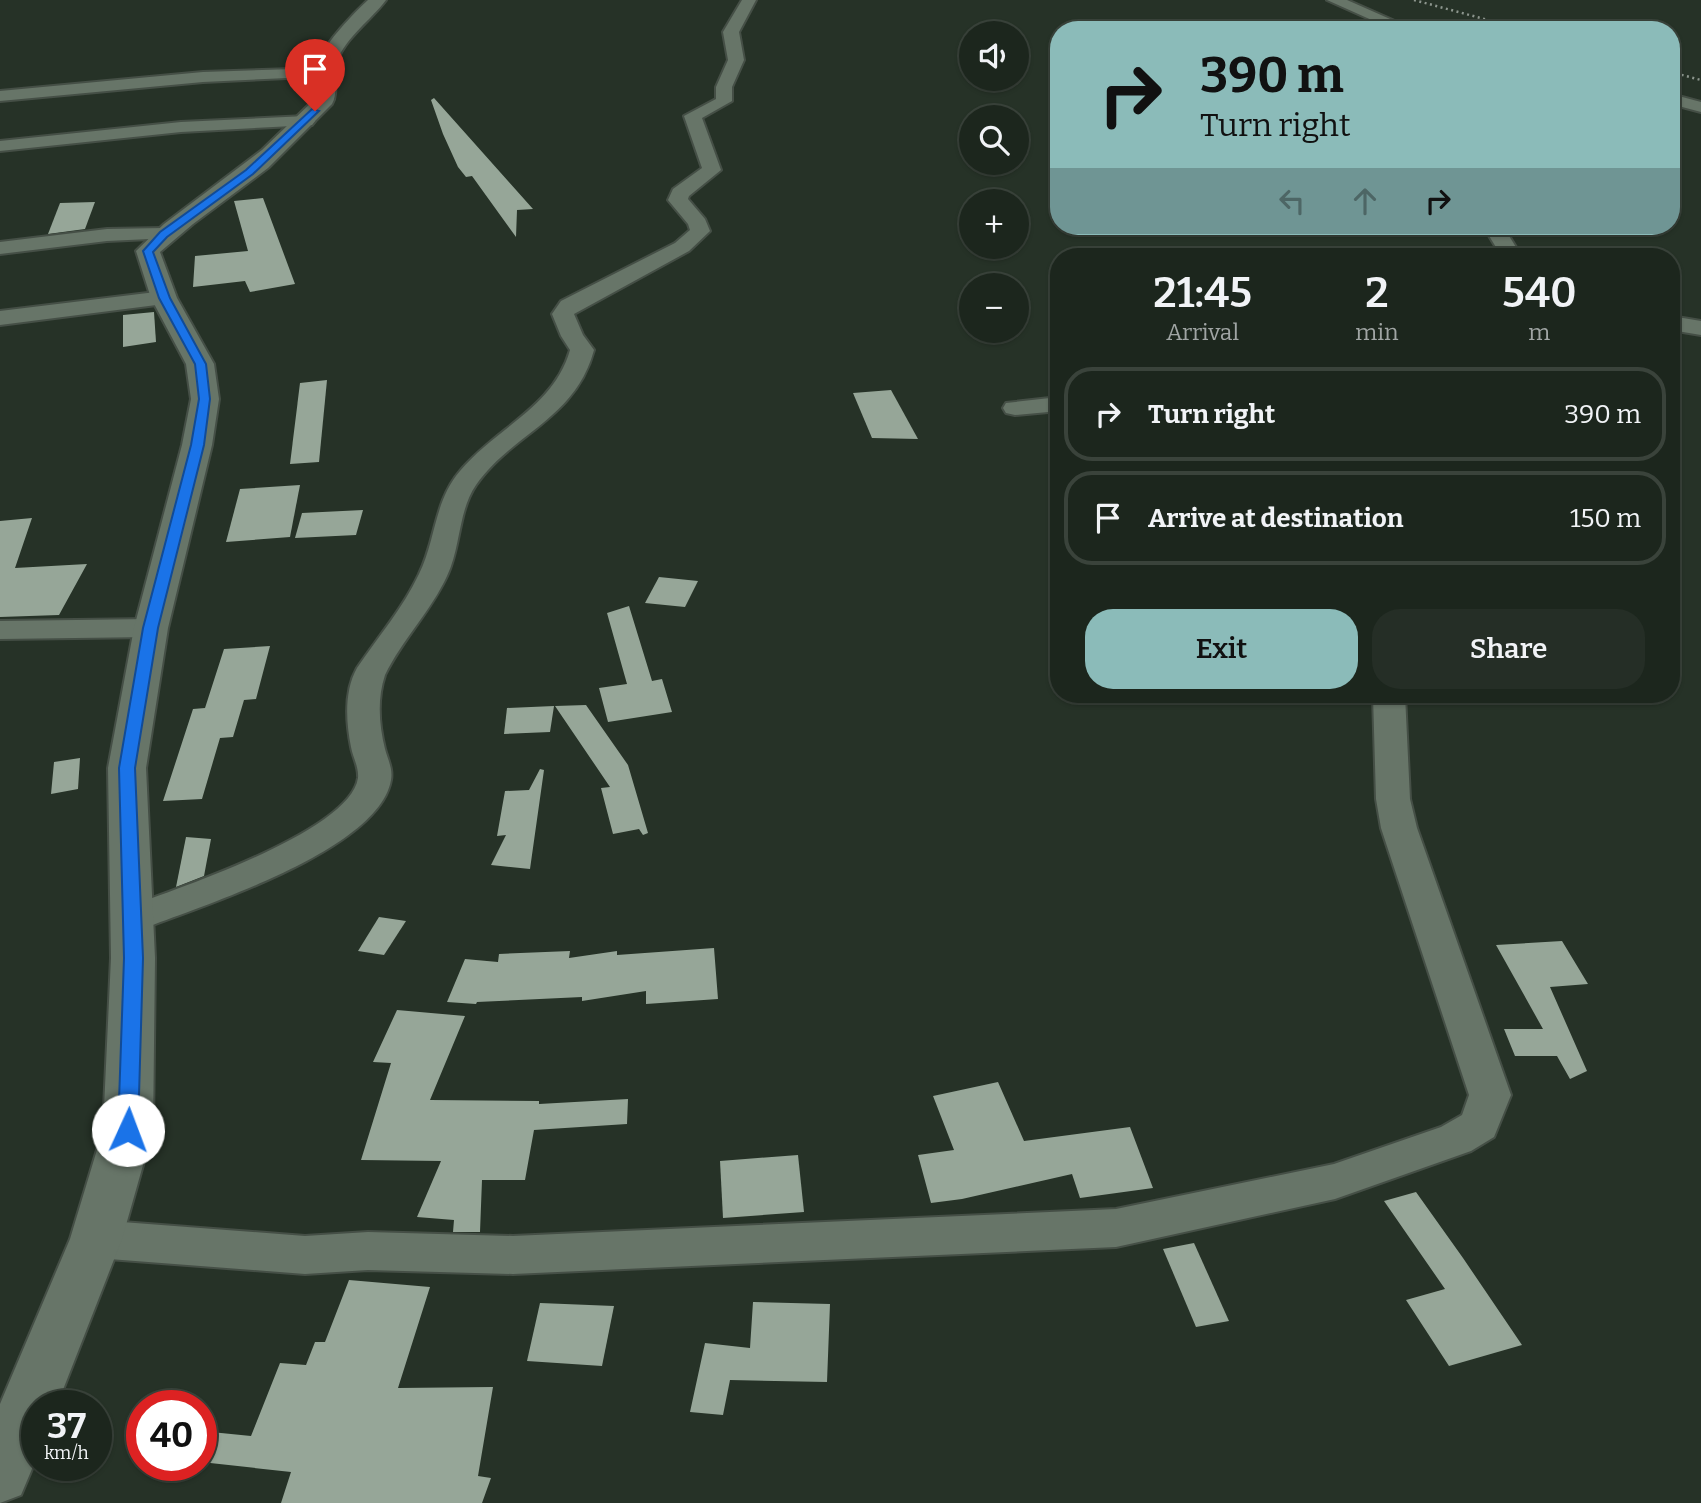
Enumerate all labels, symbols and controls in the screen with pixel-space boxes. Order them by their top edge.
map controls [959,21,1029,343]
button: sound [959,21,1029,91]
pin [285,39,345,111]
text: 390 m [1200,46,1344,105]
icon: right [1085,49,1176,140]
icon: arrive [296,50,334,88]
button: search [959,105,1029,175]
text: Turn right [1200,106,1351,144]
icon: left [1273,182,1311,220]
icon: ahead [1346,182,1384,220]
icon: right [1419,182,1457,220]
button: + [959,189,1029,259]
text: 21:45 [1153,268,1252,318]
text: 2 [1365,268,1389,318]
text: 540 [1502,268,1577,318]
button: − [959,273,1029,343]
text: Arrival [1166,318,1239,346]
text: min [1355,318,1399,346]
text: m [1528,318,1550,346]
icon: right [1089,395,1127,433]
text: Turn right [1148,399,1275,430]
text: 390 m [1564,399,1641,430]
icon: arrive [1089,499,1127,537]
text: Arrive at destination [1148,503,1403,534]
text: 150 m [1570,503,1641,534]
button: Exit [1085,609,1358,689]
button: Share [1372,609,1645,689]
position arrow [91,1093,165,1167]
speed limit sign: 40 [126,1390,217,1481]
text: 37 [47,1405,86,1447]
text: km/h [44,1442,89,1464]

